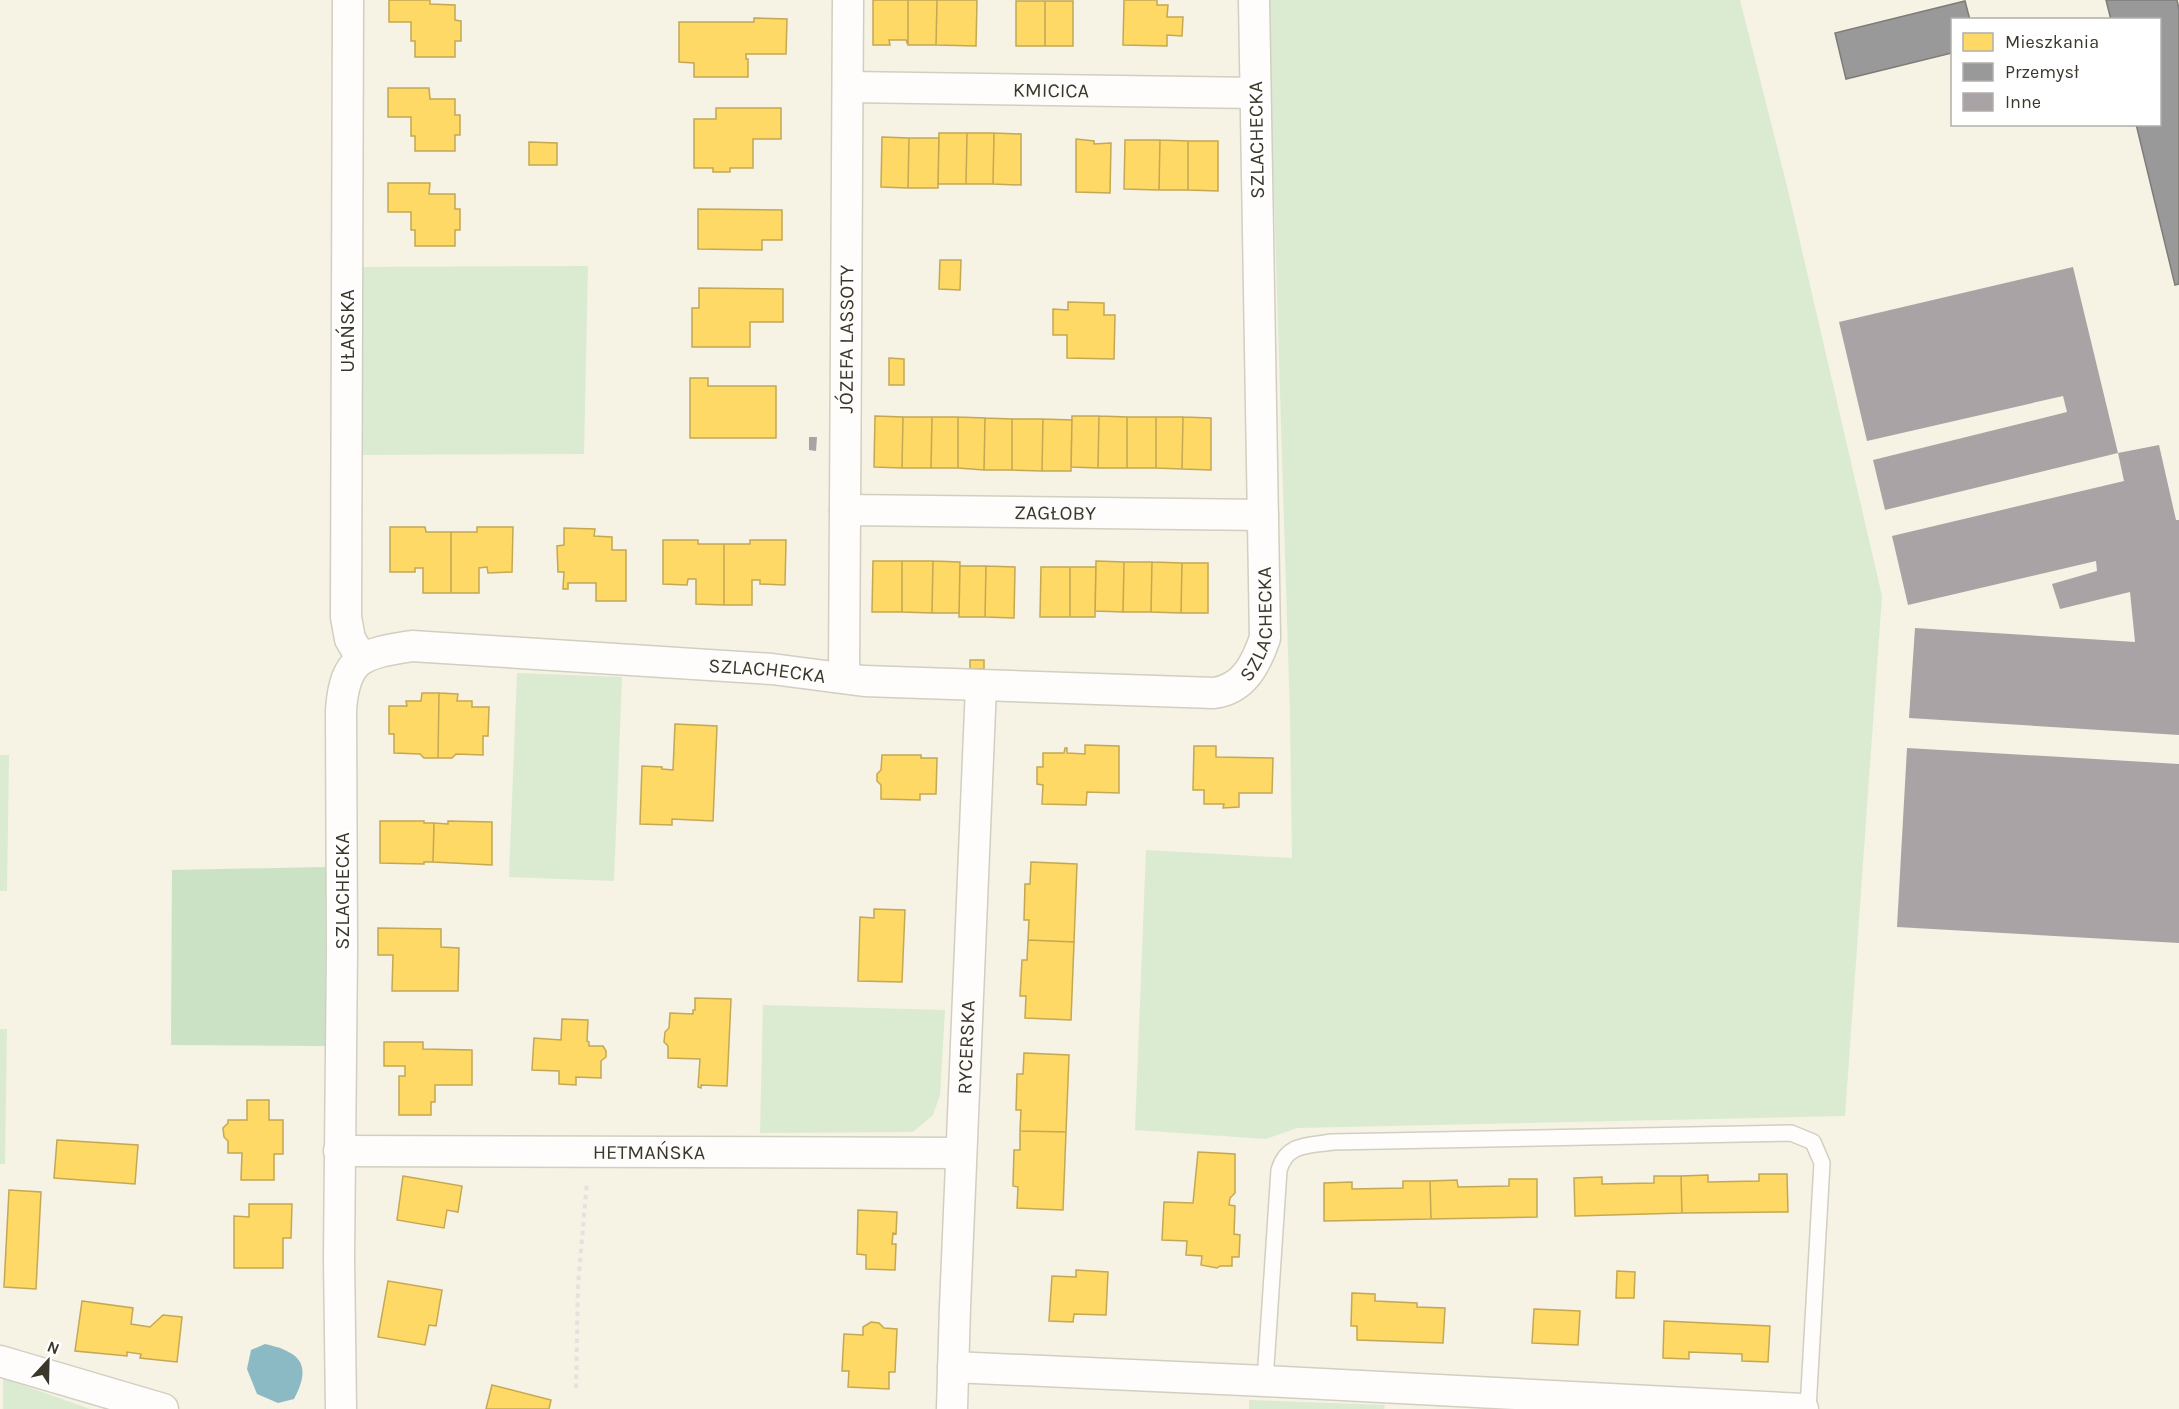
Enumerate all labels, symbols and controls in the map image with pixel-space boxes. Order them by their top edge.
legend [1951,18,2161,126]
text: Mieszkania [2005,31,2099,53]
text: Przemysł [2005,61,2079,83]
street label: KMICICA [1013,78,1089,103]
street label: SZLACHECKA [1244,81,1269,199]
text: Inne [2005,91,2041,113]
street label: JÓZEFA LASSOTY [834,265,858,413]
street label: UŁAŃSKA [335,289,359,373]
street label: ZAGŁOBY [1014,501,1096,525]
street label: SZLACHECKA [1235,566,1277,686]
street label: SZLACHECKA [708,654,827,688]
street label: SZLACHECKA [331,832,354,950]
street label: RYCERSKA [953,1000,980,1095]
street label: HETMAŃSKA [593,1140,705,1164]
north arrow [18,1331,78,1391]
text: N [45,1337,62,1359]

